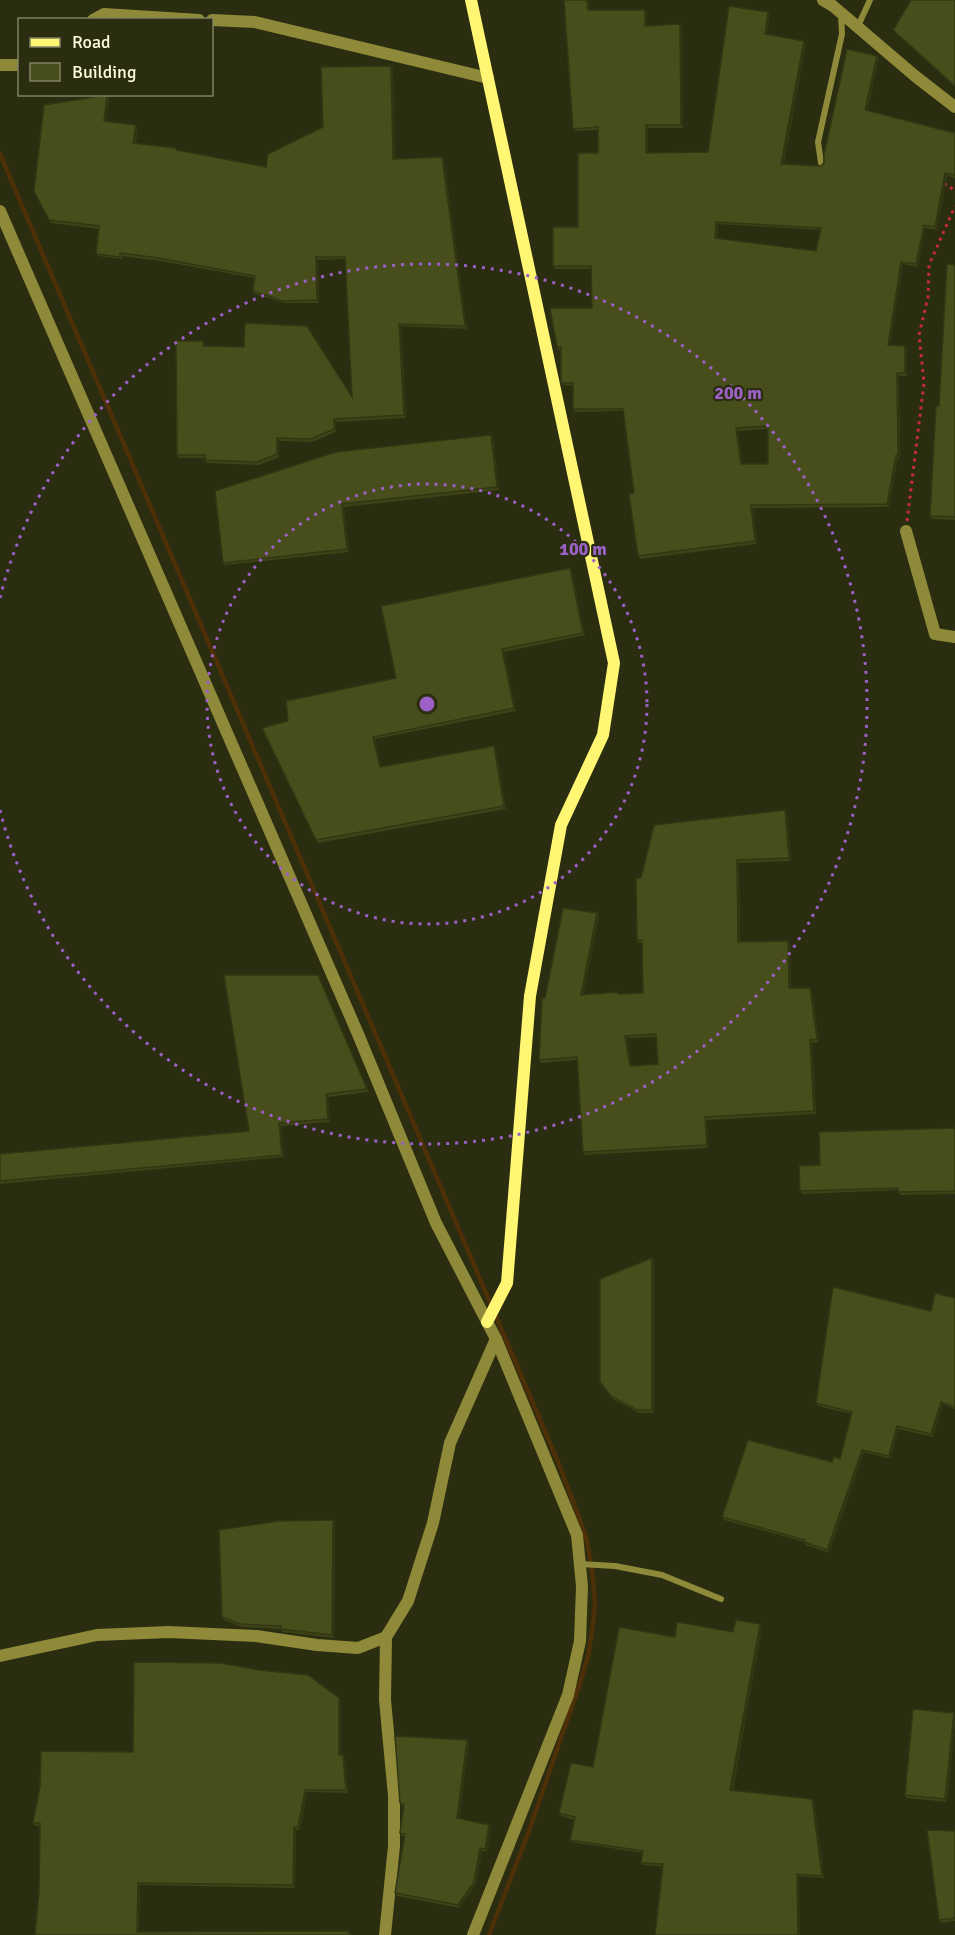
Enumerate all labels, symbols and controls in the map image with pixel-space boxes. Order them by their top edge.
legend [18,18,213,96]
text: Road [72,31,111,53]
text: Building [72,61,136,83]
text: 200 m [714,382,762,404]
text: 100 m [559,538,607,560]
centre of rings [417,694,437,714]

